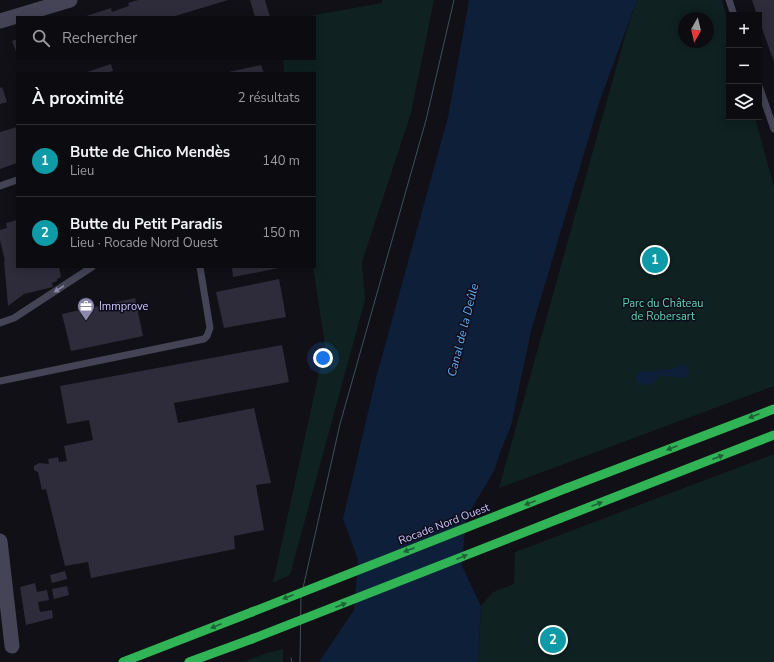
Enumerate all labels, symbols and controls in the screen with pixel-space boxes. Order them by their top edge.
north arrow [678,12,714,48]
map controls [726,12,762,120]
button: + [726,12,762,48]
search box [16,16,316,60]
icon: search [30,27,52,49]
text: Rechercher [62,28,137,48]
button: − [726,48,762,84]
button: layers [726,84,762,120]
text: À proximité [32,87,124,110]
text: 2 résultats [238,89,300,107]
text: Butte de Chico Mendès [70,142,230,162]
text: 1 [41,152,49,170]
text: 140 m [262,152,300,170]
text: Lieu [70,162,94,180]
text: Butte du Petit Paradis [70,214,223,234]
text: 2 [41,224,49,242]
text: 150 m [262,224,300,242]
text: Lieu · Rocade Nord Ouest [70,234,218,252]
pin: 1 [642,245,668,275]
water label: Canal de la Deûle [444,281,482,378]
one-way arrow [53,285,65,292]
office icon: Immprove [76,296,96,321]
park label: Parc du Château de Robersart [623,296,703,324]
place label: Immprove [99,299,149,314]
your location [313,348,333,368]
one-way arrow [748,414,760,420]
one-way arrow [665,445,677,451]
one-way arrow [713,453,725,459]
street label: Rocade Nord Ouest [396,500,492,548]
one-way arrow [524,500,536,506]
one-way arrow [591,500,603,506]
one-way arrow [403,548,415,554]
one-way arrow [456,554,468,560]
one-way arrow [282,595,294,601]
one-way arrow [335,601,347,607]
one-way arrow [210,623,221,629]
pin: 2 [540,625,566,655]

